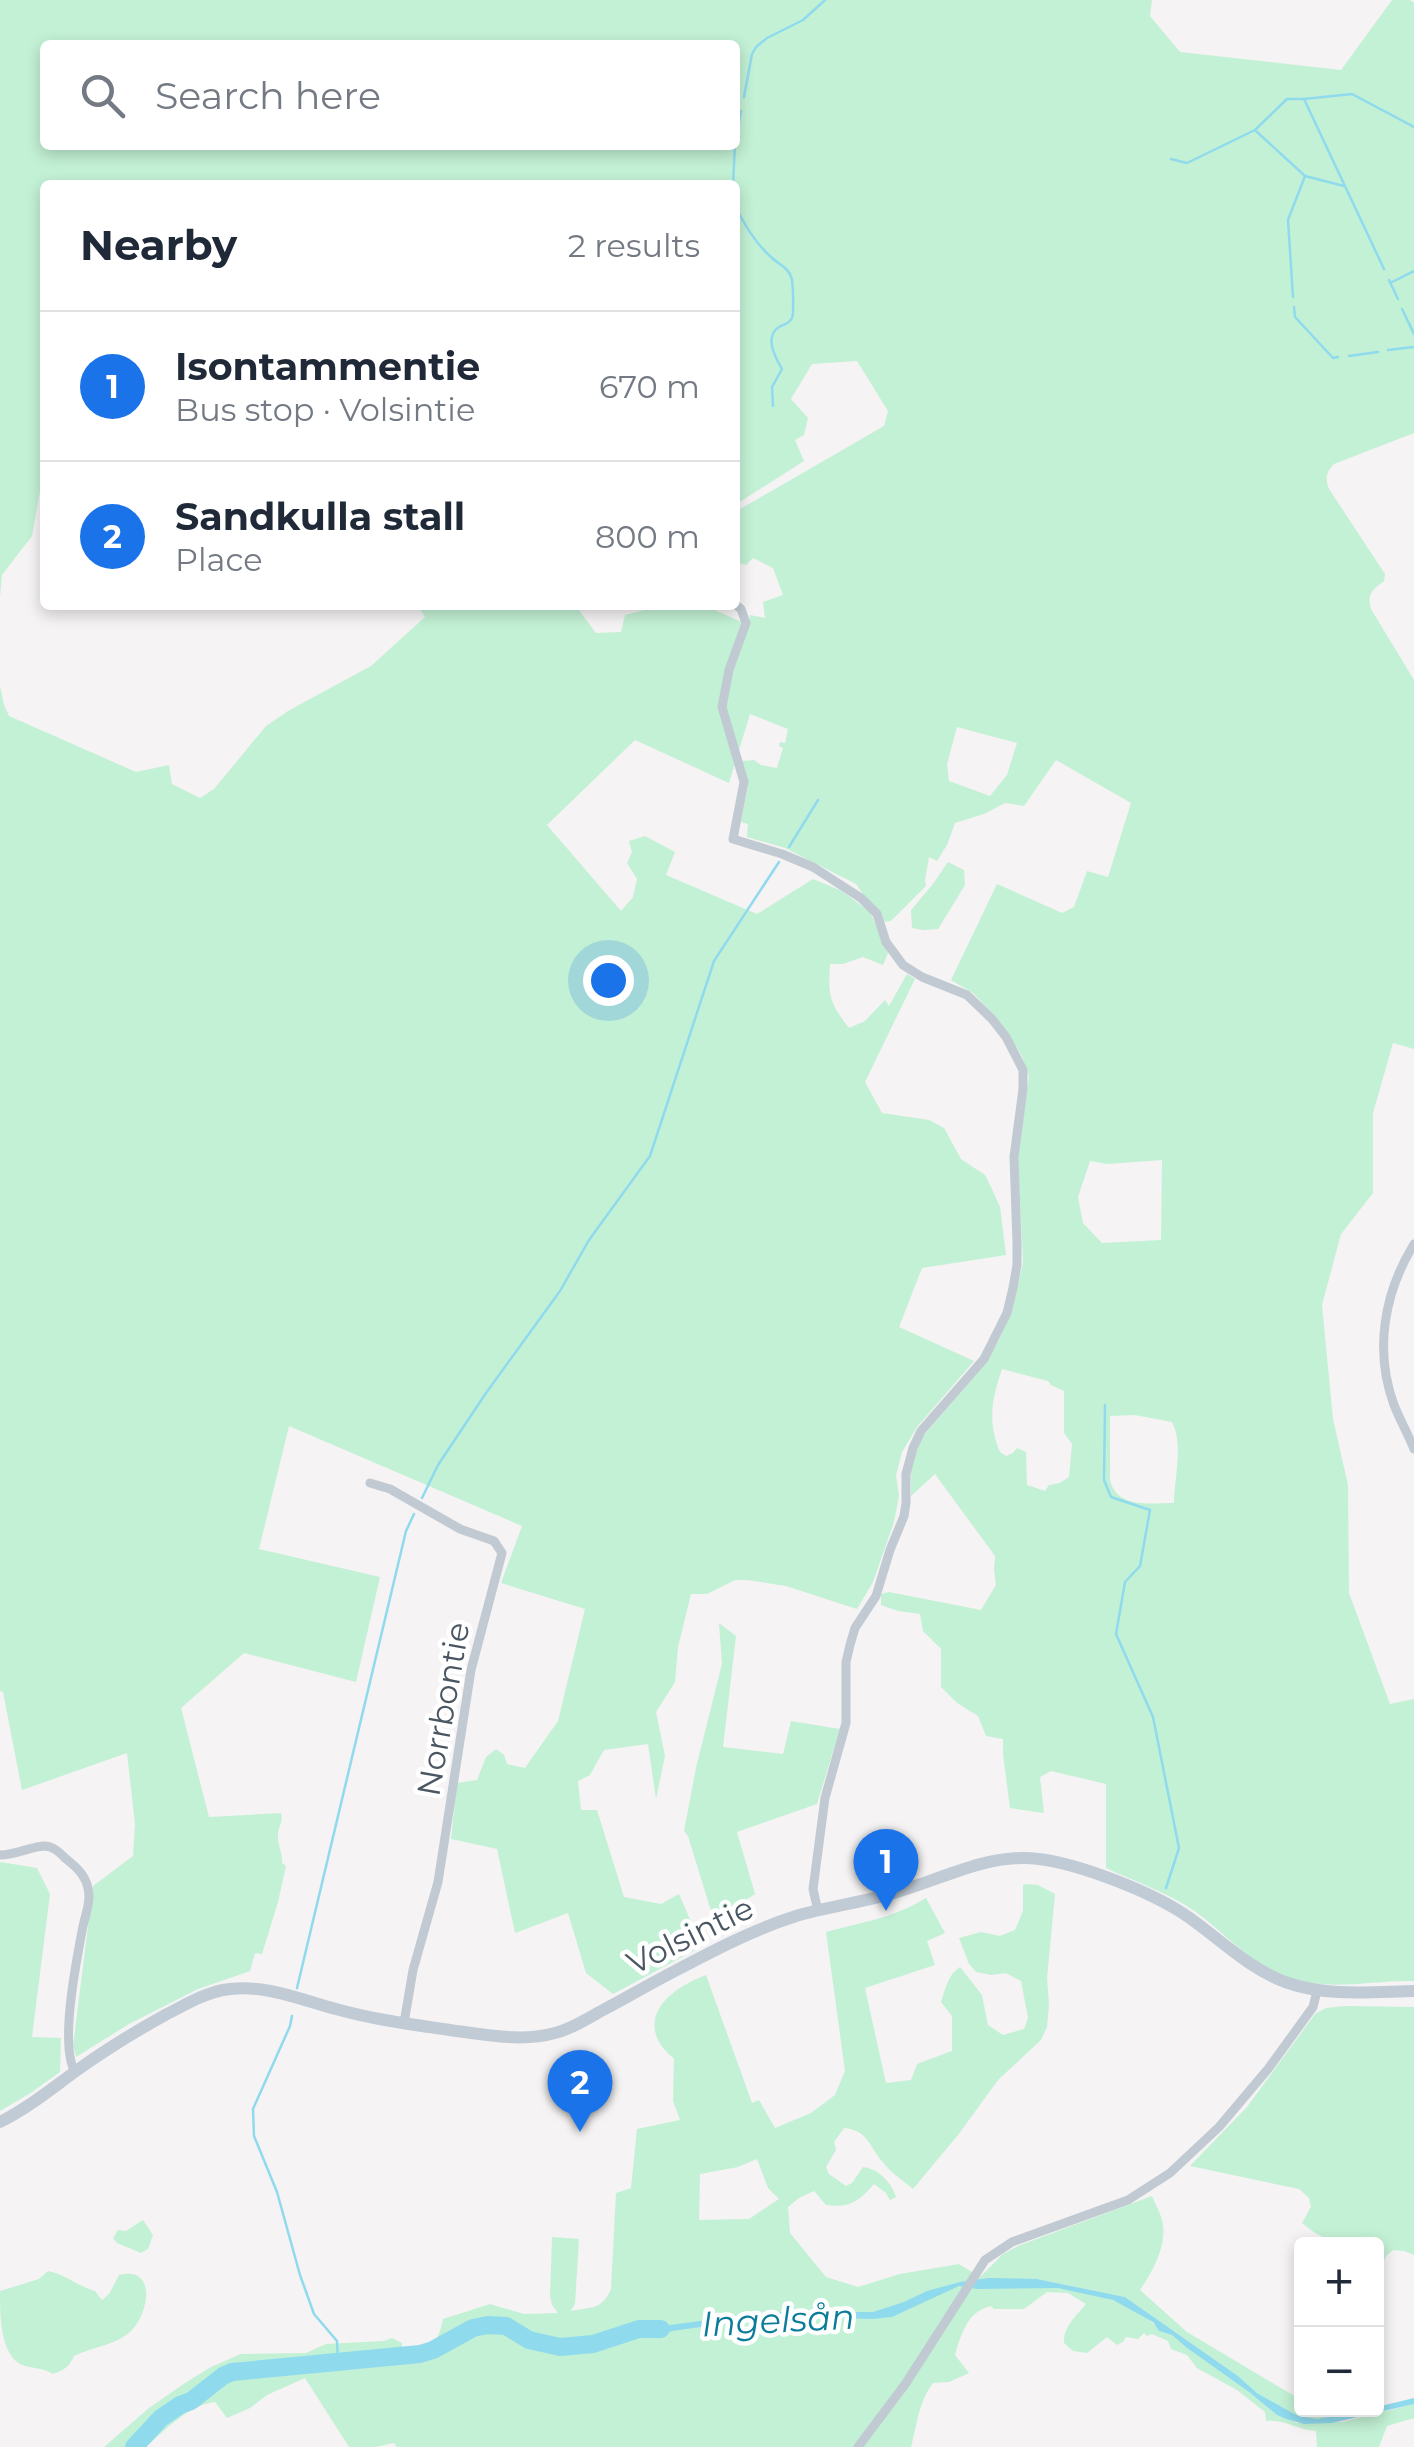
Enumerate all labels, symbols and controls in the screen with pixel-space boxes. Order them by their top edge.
search box [40,40,740,150]
icon: search [75,68,130,123]
text: Search here [155,72,381,119]
text: Nearby [80,219,237,271]
text: 2 results [568,226,700,265]
text: Isontammentie [175,343,480,390]
text: 1 [106,367,119,406]
text: 670 m [599,367,700,406]
text: Bus stop · Volsintie [175,390,475,429]
text: Sandkulla stall [175,493,465,540]
text: 2 [103,517,122,556]
text: 800 m [595,517,700,556]
text: Place [175,540,263,579]
your location [583,955,634,1006]
street label: Norrbontie [409,1619,477,1799]
pin: 1 [854,1828,918,1911]
street label: Volsintie [620,1888,760,1982]
pin: 2 [548,2050,612,2132]
map controls [1294,2237,1384,2417]
button: + [1294,2237,1384,2327]
water label: Ingelsån [700,2295,856,2345]
button: − [1294,2327,1384,2417]

